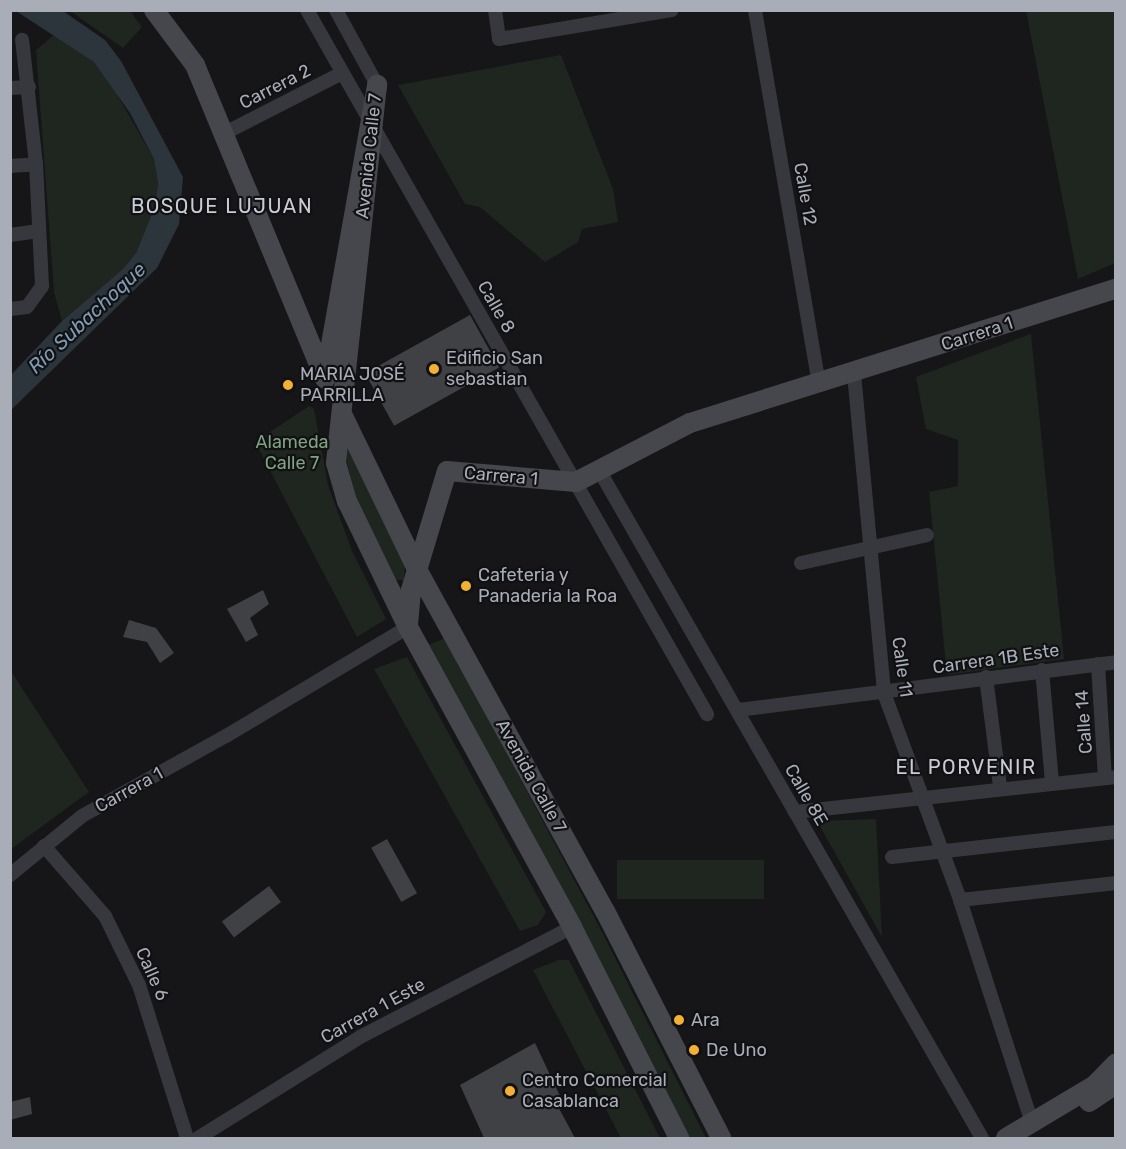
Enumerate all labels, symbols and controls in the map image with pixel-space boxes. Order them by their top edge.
street label: Carrera 2 [236,60,314,114]
street label: Avenida Calle 7 [352,92,386,220]
street label: Calle 12 [789,161,821,227]
district label: BOSQUE LUJUAN [131,194,313,218]
water label: Río Subachoque [23,257,151,379]
street label: Calle 8 [472,277,520,337]
street label: Carrera 1 [938,312,1016,356]
place label: Edificio San sebastian [446,348,543,391]
marker: Edificio San sebastian [427,362,441,376]
place label: MARIA JOSÉ PARRILLA [300,364,405,406]
marker: MARIA JOSÉ PARRILLA [281,378,295,392]
park label: Alameda Calle 7 [255,432,329,474]
street label: Carrera 1 [463,462,539,490]
place label: Cafeteria y Panaderia la Roa [478,565,617,608]
marker: Cafeteria y Panaderia la Roa [459,579,473,593]
street label: Calle 11 [887,636,917,698]
street label: Carrera 1B Este [931,639,1061,679]
street label: Calle 14 [1071,689,1097,755]
street label: Avenida Calle 7 [491,716,571,836]
district label: EL PORVENIR [895,755,1037,779]
street label: Calle 8E [780,760,832,830]
street label: Carrera 1 [91,763,167,817]
street label: Calle 6 [131,944,173,1004]
street label: Carrera 1 Este [317,973,429,1049]
place label: Ara [691,1009,720,1031]
marker: Ara [672,1013,686,1027]
place label: De Uno [706,1039,767,1061]
marker: De Uno [687,1043,701,1057]
place label: Centro Comercial Casablanca [522,1070,667,1112]
marker: Centro Comercial Casablanca [503,1084,517,1098]

